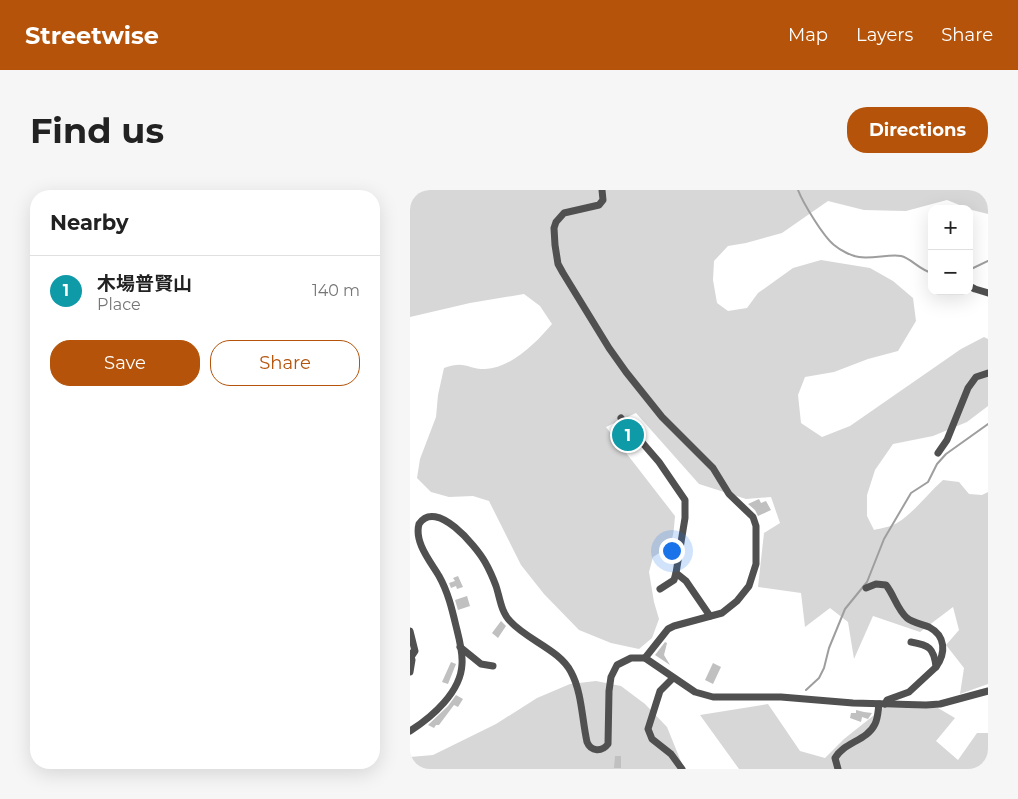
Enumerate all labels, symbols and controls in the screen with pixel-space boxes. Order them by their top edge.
text: Streetwise [25,21,159,50]
text: Map [788,24,828,46]
text: Layers [856,24,913,46]
text: Share [941,24,993,46]
button: Directions [847,107,988,153]
text: Find us [30,109,164,152]
map controls [928,205,973,295]
button: + [928,205,973,250]
text: Nearby [50,210,129,235]
button: − [928,250,973,295]
text: 木場普賢山 [97,272,192,295]
text: 1 [63,281,69,300]
text: 140 m [312,281,360,300]
text: Place [97,295,141,314]
button: Save [50,340,200,386]
button: Share [210,340,360,386]
pin: 1 [612,416,644,454]
your location [659,538,685,564]

